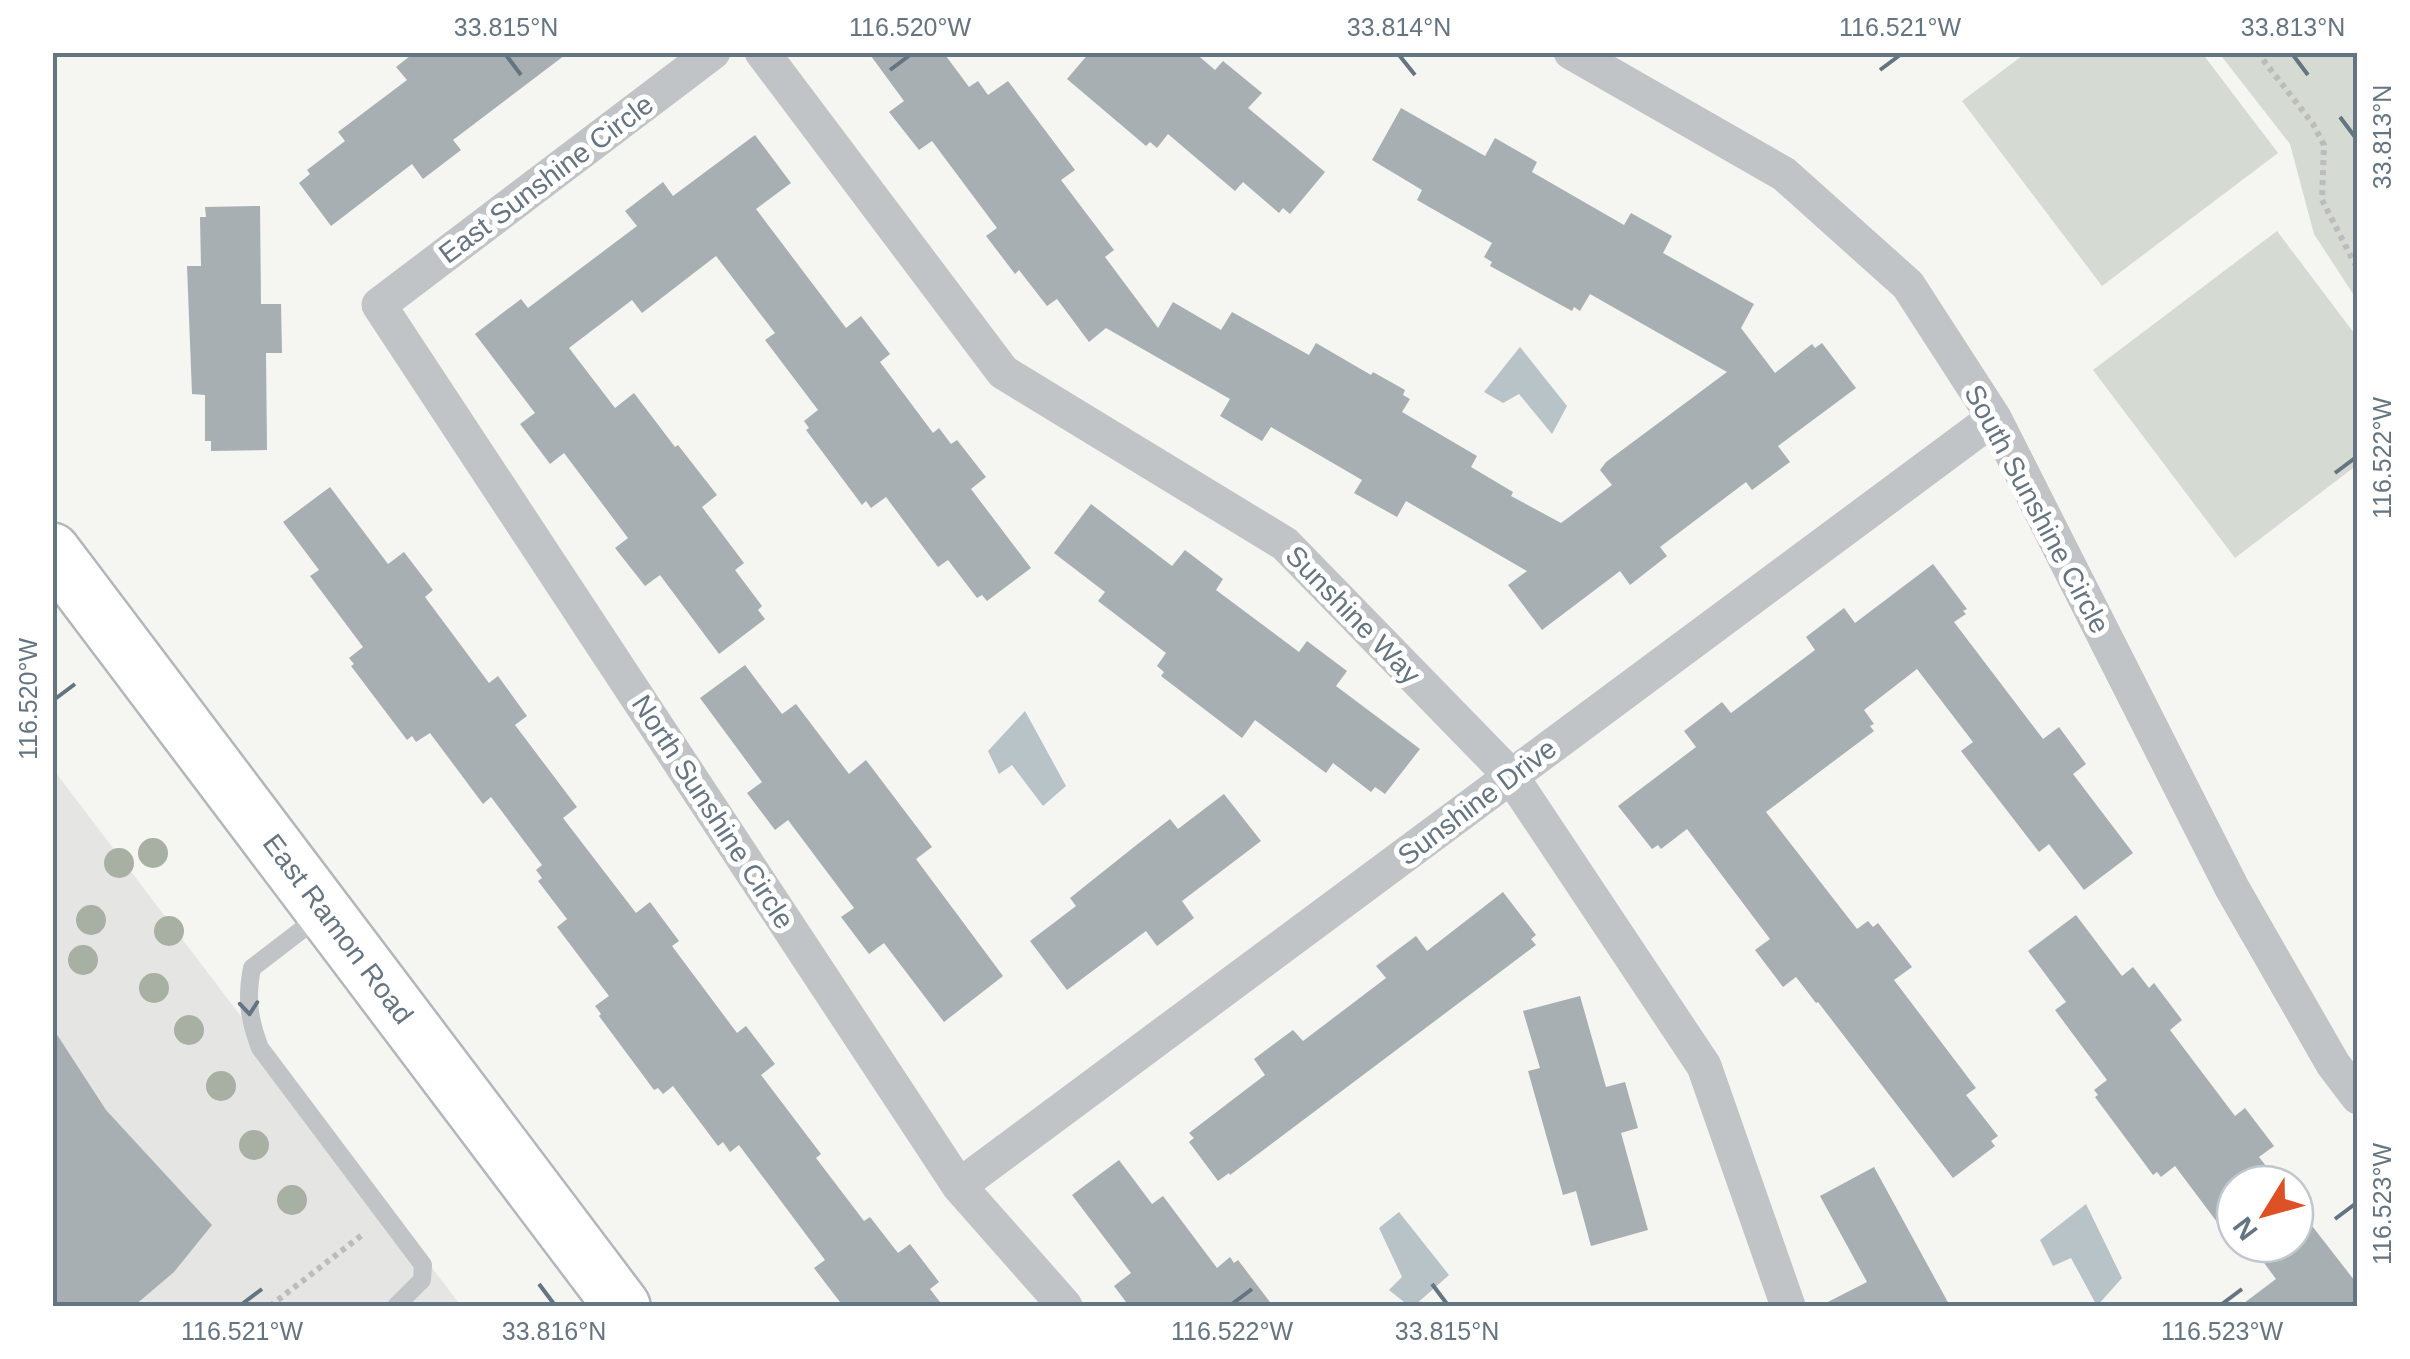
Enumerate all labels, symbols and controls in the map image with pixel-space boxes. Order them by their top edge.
text: 33.815°N [454,13,558,41]
text: 116.520°W [849,13,971,41]
text: 33.814°N [1347,13,1451,41]
text: 116.521°W [1839,13,1961,41]
text: 33.813°N [2241,13,2345,41]
text: 33.813°N [2368,85,2396,189]
street label: East Sunshine Circle [433,88,659,270]
street label: South Sunshine Circle [1958,379,2116,639]
text: 116.522°W [2368,397,2396,519]
street label: Sunshine Way [1280,540,1426,690]
text: 116.520°W [14,638,42,760]
street label: North Sunshine Circle [626,689,800,935]
street label: Sunshine Drive [1392,732,1562,872]
street label: East Ramon Road [257,828,419,1030]
one-way arrow [238,1000,260,1016]
text: 116.523°W [2368,1143,2396,1265]
north arrow [2215,1164,2315,1264]
text: N [2227,1211,2264,1246]
text: 116.521°W [181,1317,303,1345]
text: 33.816°N [502,1317,606,1345]
text: 116.522°W [1171,1317,1293,1345]
text: 33.815°N [1395,1317,1499,1345]
text: 116.523°W [2161,1317,2283,1345]

